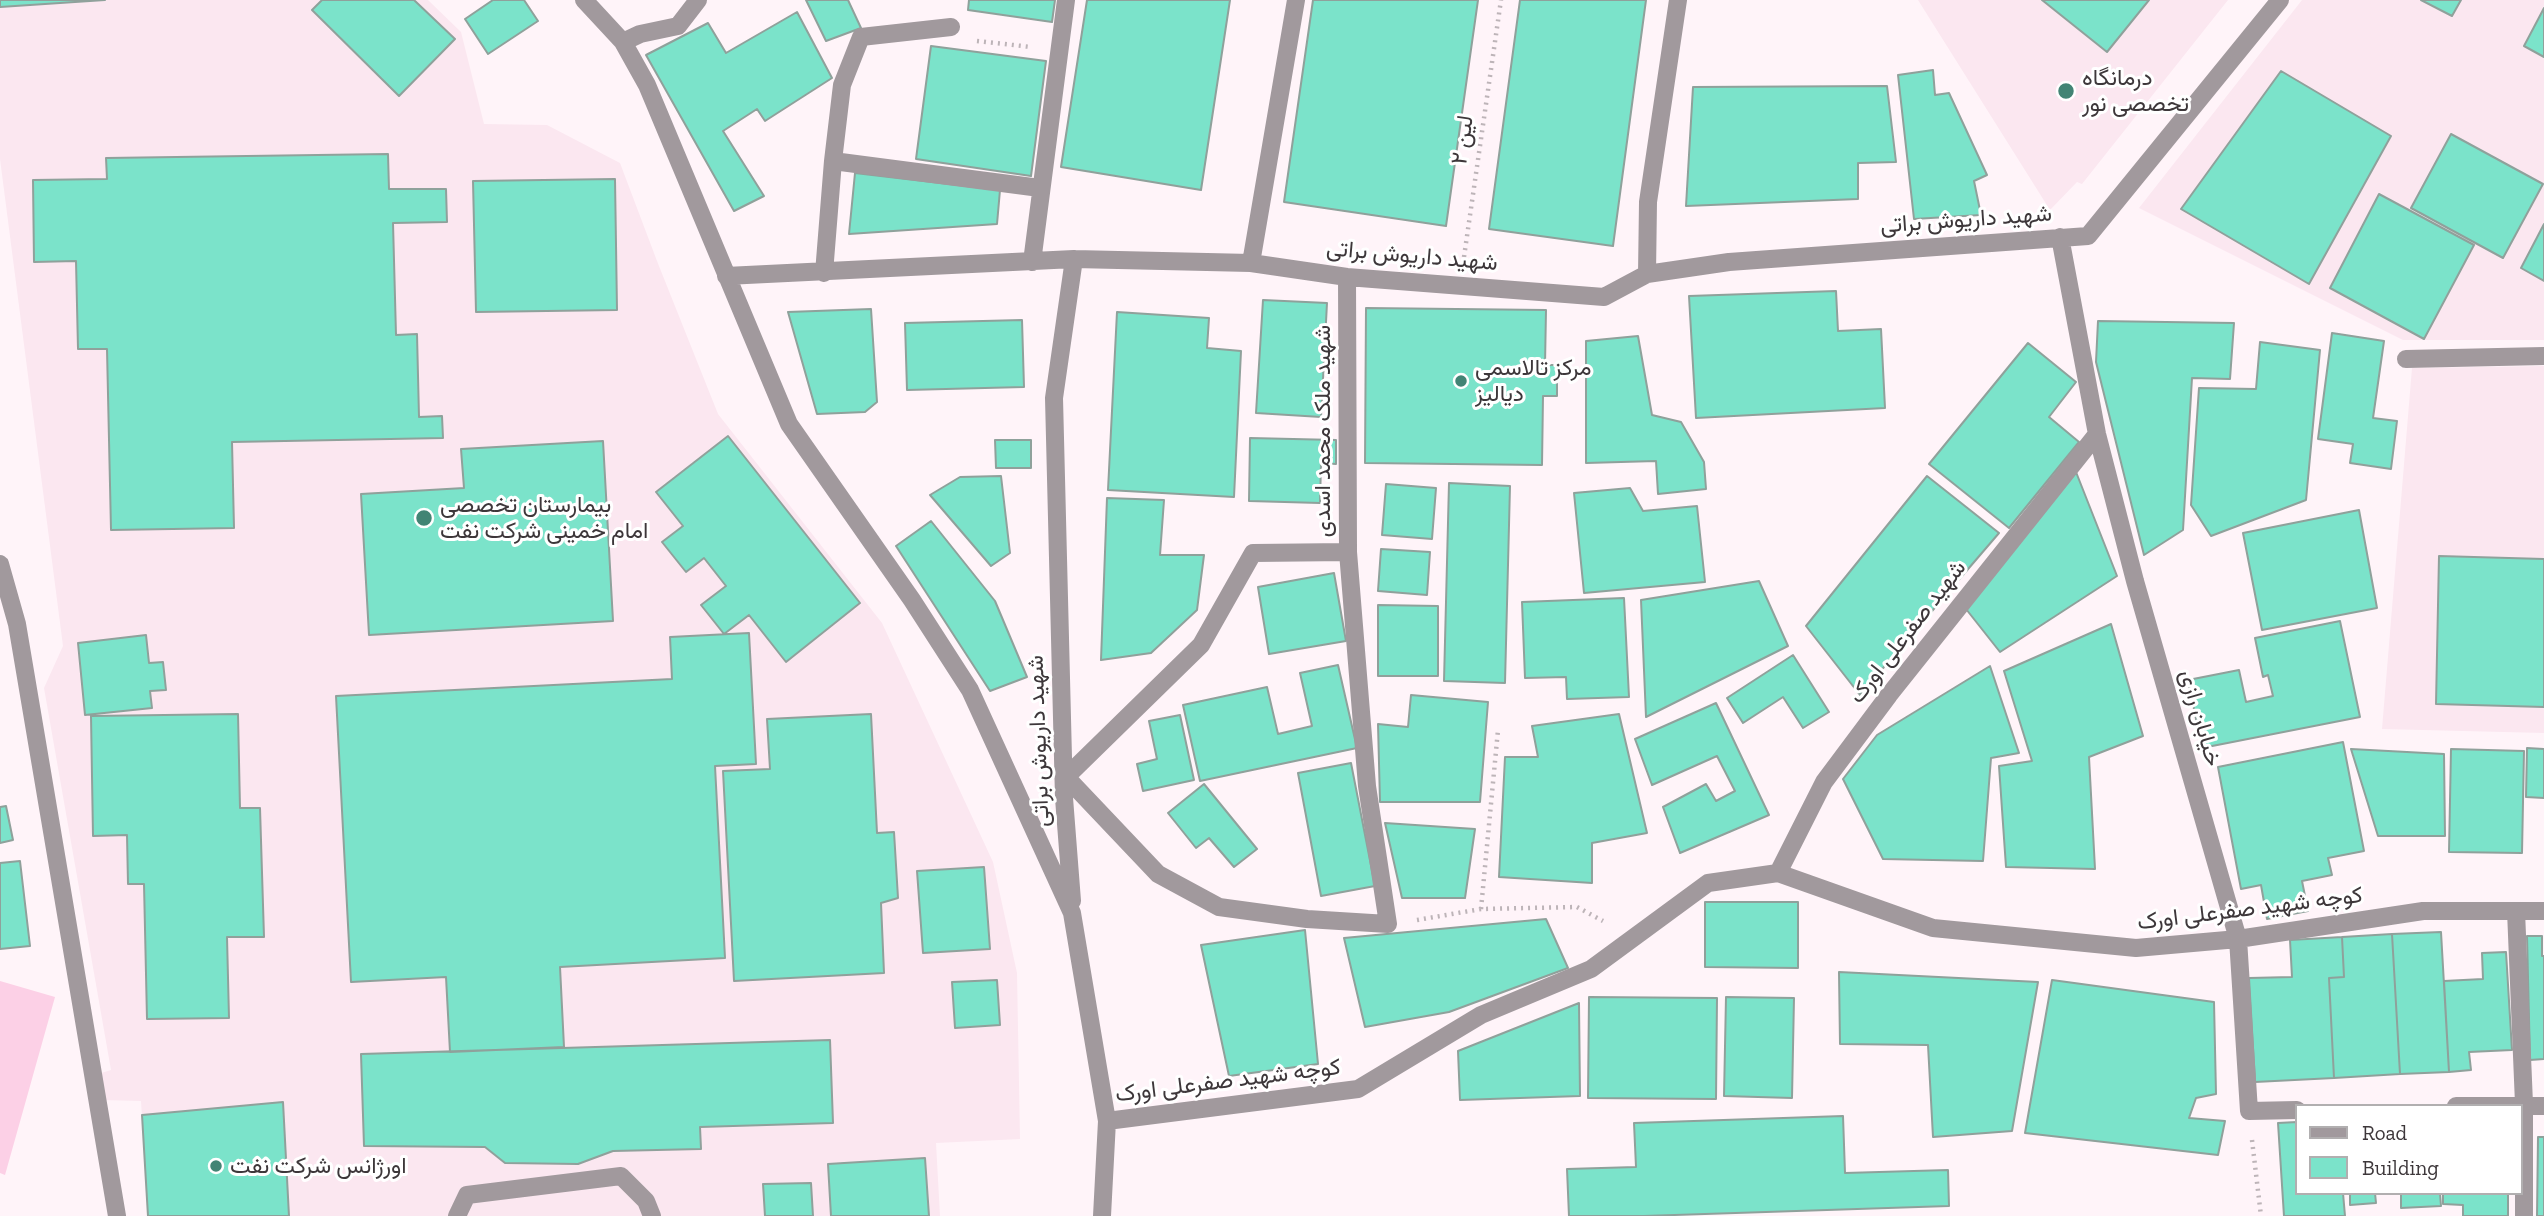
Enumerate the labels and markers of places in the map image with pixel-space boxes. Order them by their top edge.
place label: درمانگاه تخصصی نور [2082,64,2189,118]
marker: درمانگاه تخصصی نور [2056,81,2076,101]
place label: مرکز تالاسمی دیالیز [1475,354,1592,408]
marker: مرکز تالاسمی دیالیز [1453,373,1469,389]
place label: بیمارستان تخصصی امام خمینی شرکت نفت [440,491,648,545]
marker: بیمارستان تخصصی امام خمینی شرکت نفت [414,508,434,528]
place label: اورژانس شرکت نفت [230,1152,407,1180]
marker: اورژانس شرکت نفت [208,1158,224,1174]

